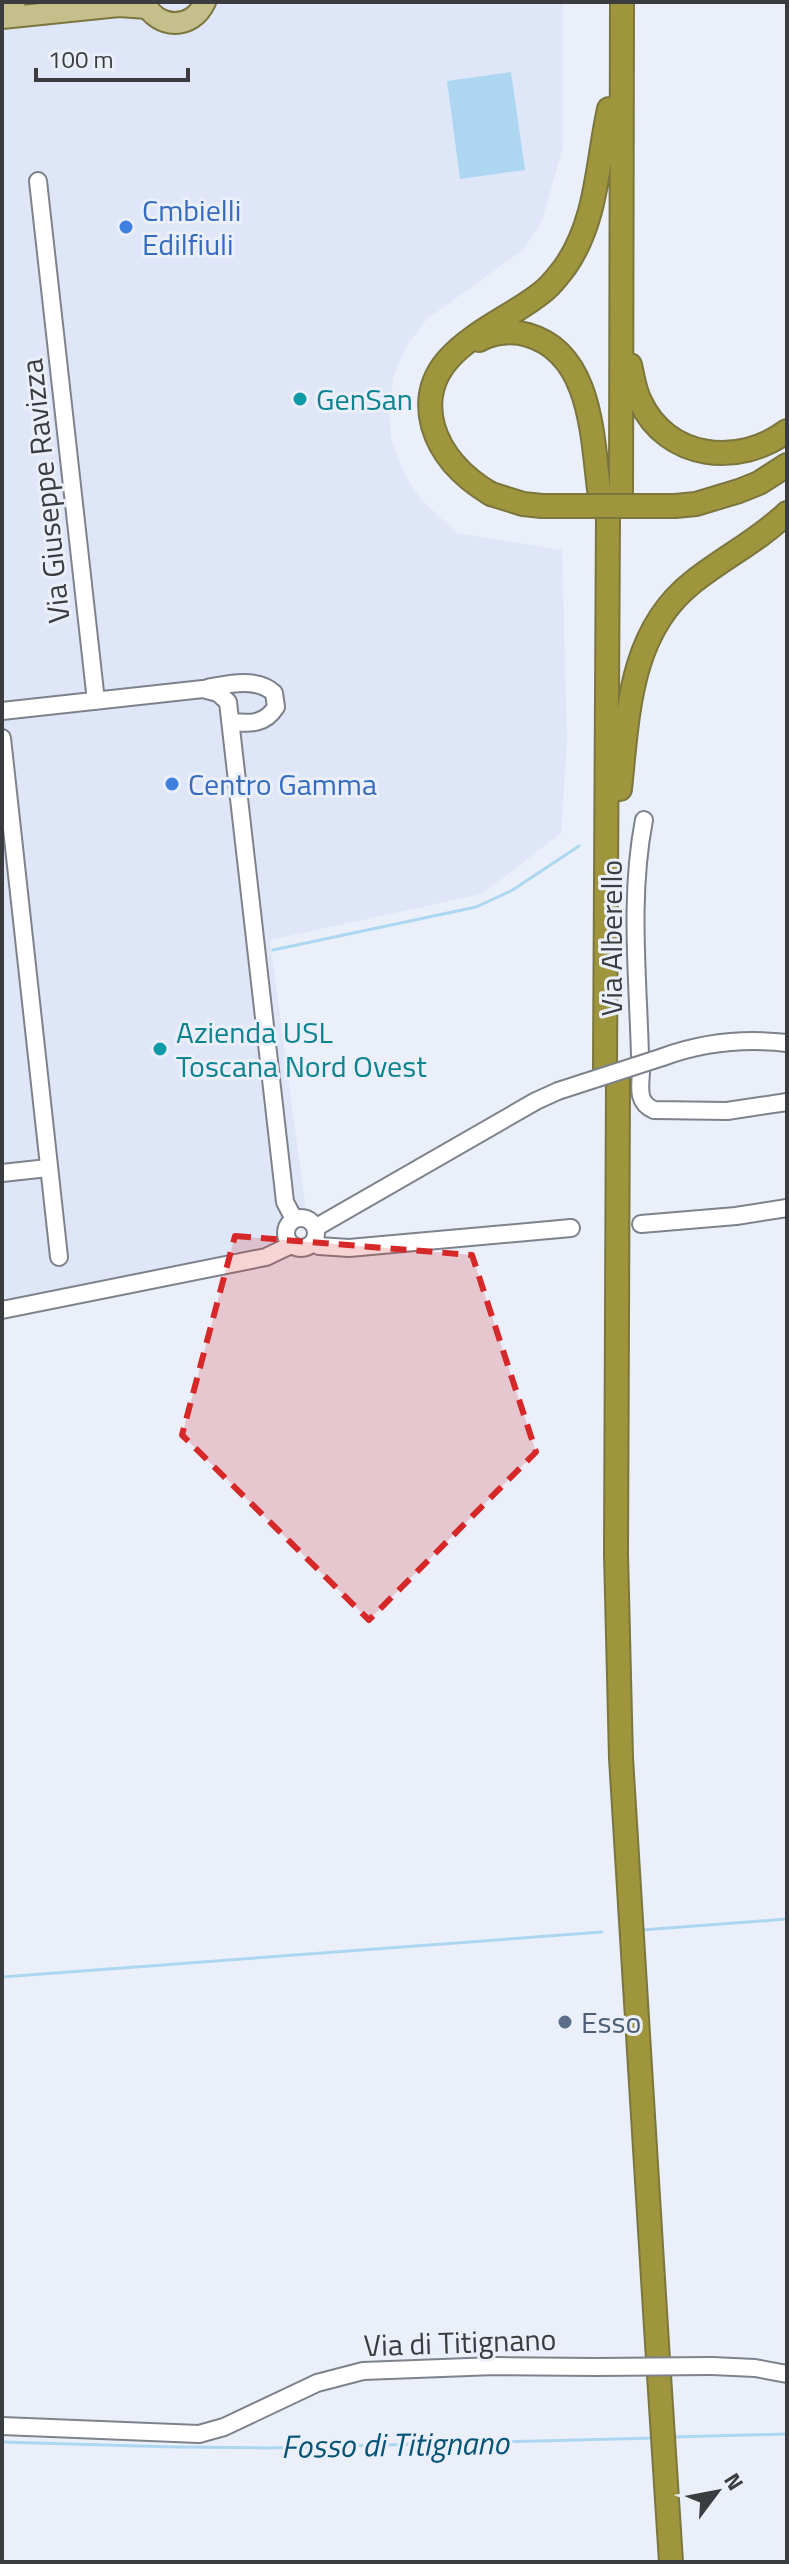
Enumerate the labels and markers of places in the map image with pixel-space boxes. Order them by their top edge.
place label: Cmbielli Edilfiuli [142,187,241,267]
marker: Cmbielli Edilfiuli [117,218,135,236]
place label: GenSan [316,376,413,422]
marker: GenSan [291,390,309,408]
place label: Centro Gamma [188,761,377,807]
marker: Centro Gamma [163,775,181,793]
place label: Azienda USL Toscana Nord Ovest [176,1009,427,1089]
marker: Azienda USL Toscana Nord Ovest [151,1040,169,1058]
place label: Esso [581,1999,641,2045]
marker: Esso [556,2013,574,2031]

